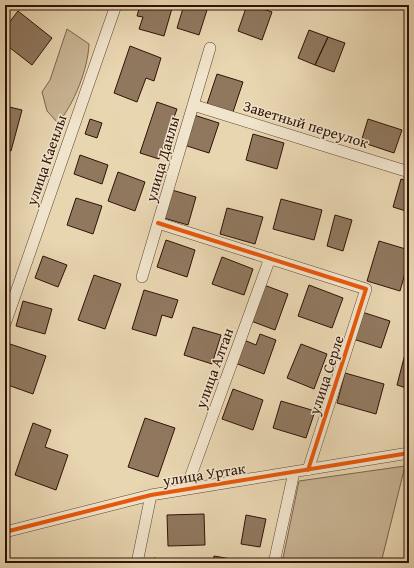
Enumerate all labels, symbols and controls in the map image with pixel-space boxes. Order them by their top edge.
street label: Заветный переулок [241,95,371,153]
street label: улица Каенлы [20,111,71,209]
street label: улица Данлы [140,113,184,205]
street label: улица Алтан [189,325,238,412]
street label: улица Серле [303,333,349,418]
street label: улица Уртак [160,457,247,491]

